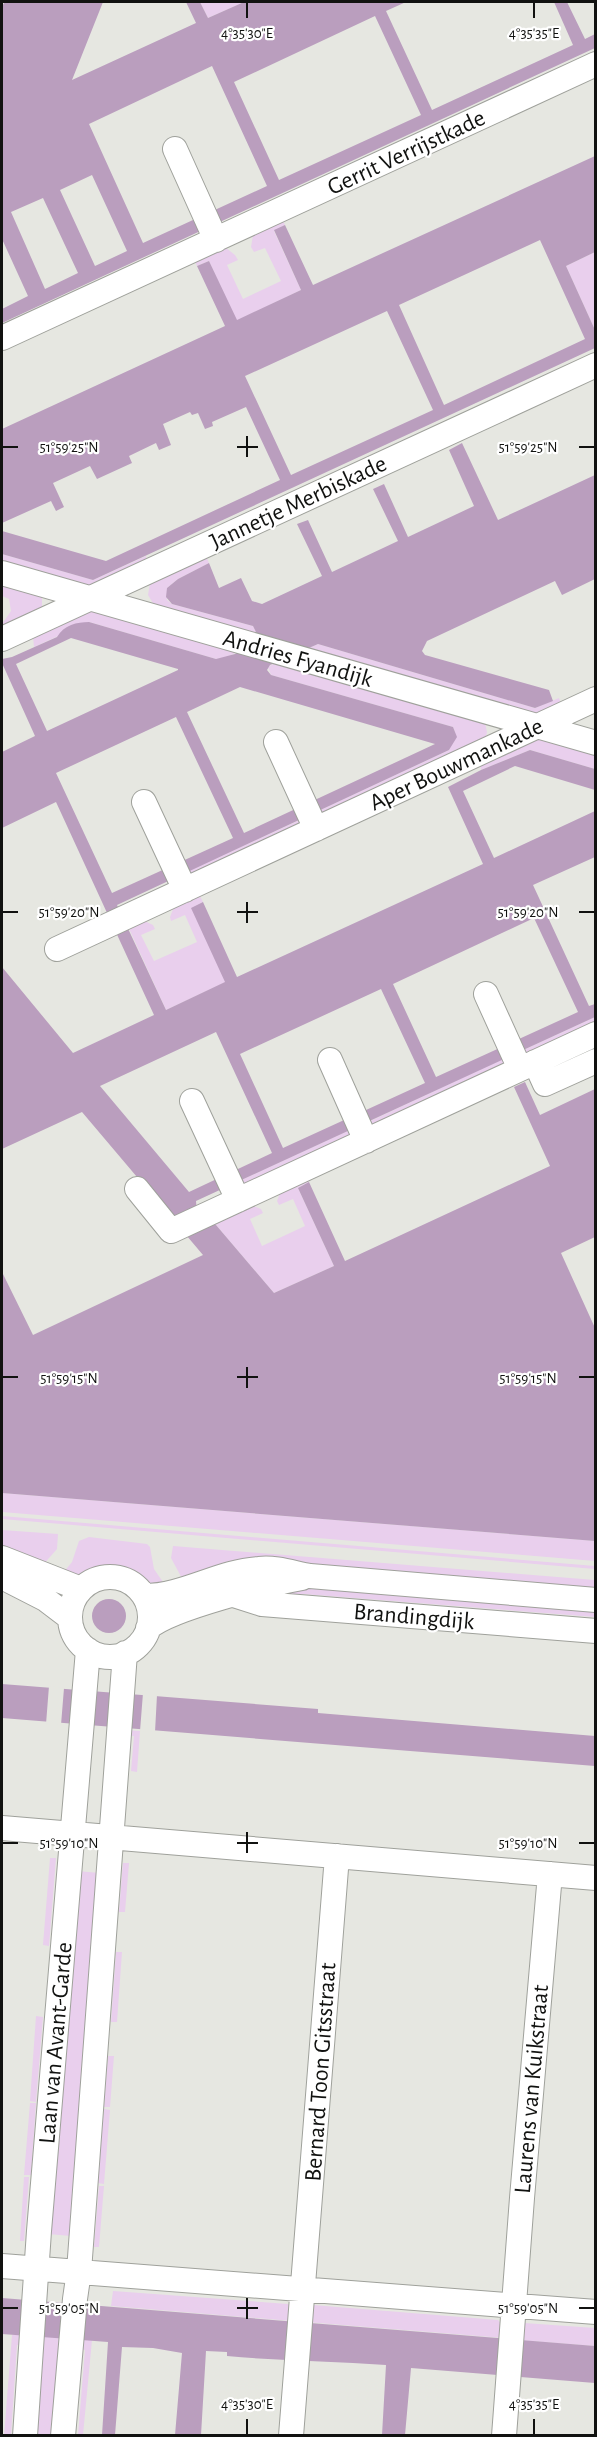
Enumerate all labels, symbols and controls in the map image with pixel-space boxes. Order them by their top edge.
text: 4°35'30"E [221,26,273,41]
text: 4°35'35"E [509,26,559,41]
street label: Gerrit Verrijstkade [324,106,489,200]
text: 51°59'25"N [39,440,99,455]
text: 51°59'25"N [498,440,558,455]
street label: Jannetje Merbiskade [206,452,390,554]
street label: Andries Fyandijk [220,626,375,692]
street label: Aper Bouwmankade [366,714,547,816]
text: 51°59'20"N [39,905,99,920]
text: 51°59'20"N [498,905,558,920]
text: 51°59'15"N [40,1371,98,1386]
text: 51°59'15"N [499,1371,557,1386]
street label: Brandingdijk [352,1600,475,1634]
text: 51°59'10"N [39,1836,99,1851]
text: 51°59'10"N [498,1836,558,1851]
street label: Laan van Avant-Garde [35,1941,77,2145]
street label: Bernard Toon Gitsstraat [301,1962,341,2182]
street label: Laurens van Kuikstraat [511,1983,553,2195]
text: 51°59'05"N [39,2301,99,2316]
text: 51°59'05"N [498,2301,558,2316]
text: 4°35'30"E [221,2397,273,2412]
text: 4°35'35"E [509,2397,559,2412]

